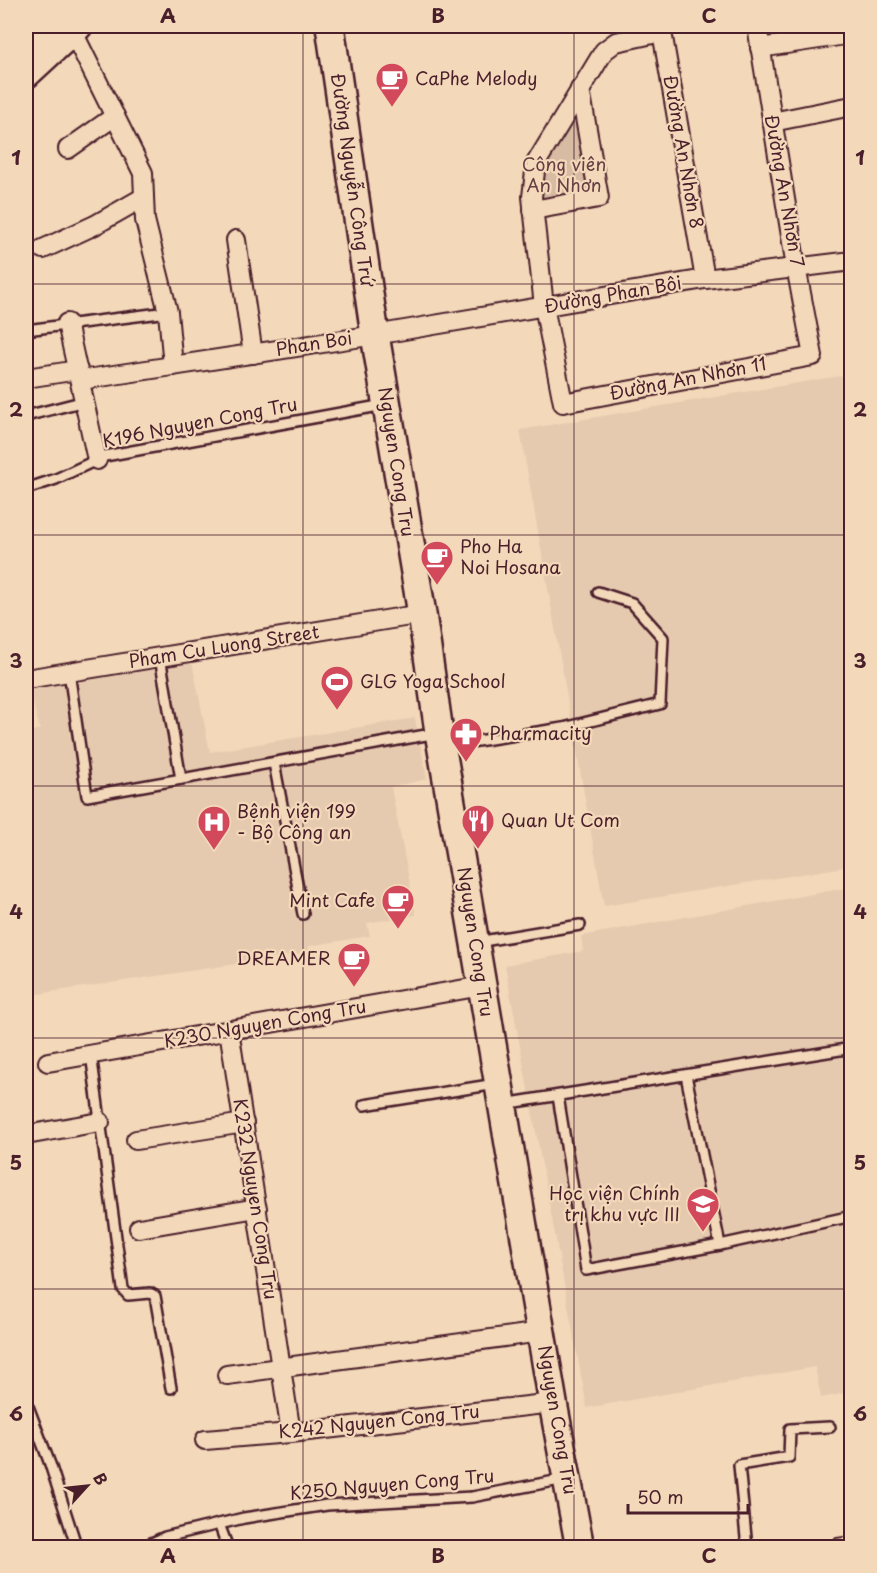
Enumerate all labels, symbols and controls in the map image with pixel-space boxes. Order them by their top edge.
text: A [160,0,176,30]
text: B [431,0,445,30]
text: C [701,0,717,30]
cafe icon: CaPhe Melody [374,61,410,108]
place label: CaPhe Melody [415,64,537,91]
street label: Đường Nguyễn Công Trứ [325,71,382,290]
street label: Đường An Nhơn 8 [658,73,711,231]
street label: Đường An Nhơn 7 [759,112,812,269]
text: 1 [11,142,21,172]
text: 1 [855,142,865,172]
park label: Công viên An Nhơn [522,150,606,198]
street label: Đường Phan Bôi [542,268,684,319]
street label: Phan Boi [274,323,354,362]
street label: Đường An Nhơn 11 [607,349,769,406]
street label: Nguyen Cong Tru [372,385,423,538]
street label: K196 Nguyen Cong Tru [100,389,299,454]
text: 2 [9,394,23,424]
text: 2 [853,394,867,424]
place label: Pho Ha Noi Hosana [460,532,561,580]
cafe icon: Pho Ha Noi Hosana [419,539,455,586]
street label: Pham Cu Luong Street [127,617,321,674]
text: 3 [9,645,23,675]
text: 3 [853,645,867,675]
sports icon: GLG Yoga School [319,664,355,711]
place label: GLG Yoga School [360,667,506,694]
pharmacy icon: Pharmacity [448,716,484,763]
place label: Pharmacity [489,719,592,746]
place label: Bệnh viện 199 - Bộ Công an [237,797,356,845]
restaurant icon: Quan Ut Com [460,803,496,850]
hospital icon: Bệnh viện 199 - Bộ Công an [196,804,232,851]
place label: Quan Ut Com [501,806,620,833]
street label: Nguyen Cong Tru [451,865,502,1018]
cafe icon: Mint Cafe [380,883,416,930]
place label: Mint Cafe [289,886,375,913]
text: 4 [9,896,23,926]
text: 4 [853,896,867,926]
cafe icon: DREAMER [336,941,372,988]
place label: DREAMER [237,944,331,971]
street label: K230 Nguyen Cong Tru [161,991,368,1054]
street label: K232 Nguyen Cong Tru [227,1096,286,1301]
text: 5 [10,1147,22,1177]
text: 5 [854,1147,866,1177]
place label: Học viện Chính trị khu vực III [549,1179,680,1227]
school or university icon: Học viện Chính trị khu vực III [685,1186,721,1233]
street label: Nguyen Cong Tru [532,1343,585,1496]
street label: K242 Nguyen Cong Tru [277,1397,481,1445]
text: 6 [9,1398,23,1428]
text: 6 [853,1398,867,1428]
north arrow [57,1456,117,1516]
street label: K250 Nguyen Cong Tru [289,1461,495,1506]
text: B [88,1468,114,1489]
scale bar [628,1477,748,1515]
text: 50 m [637,1483,684,1510]
text: A [160,1540,176,1570]
text: B [431,1540,445,1570]
text: C [701,1540,717,1570]

